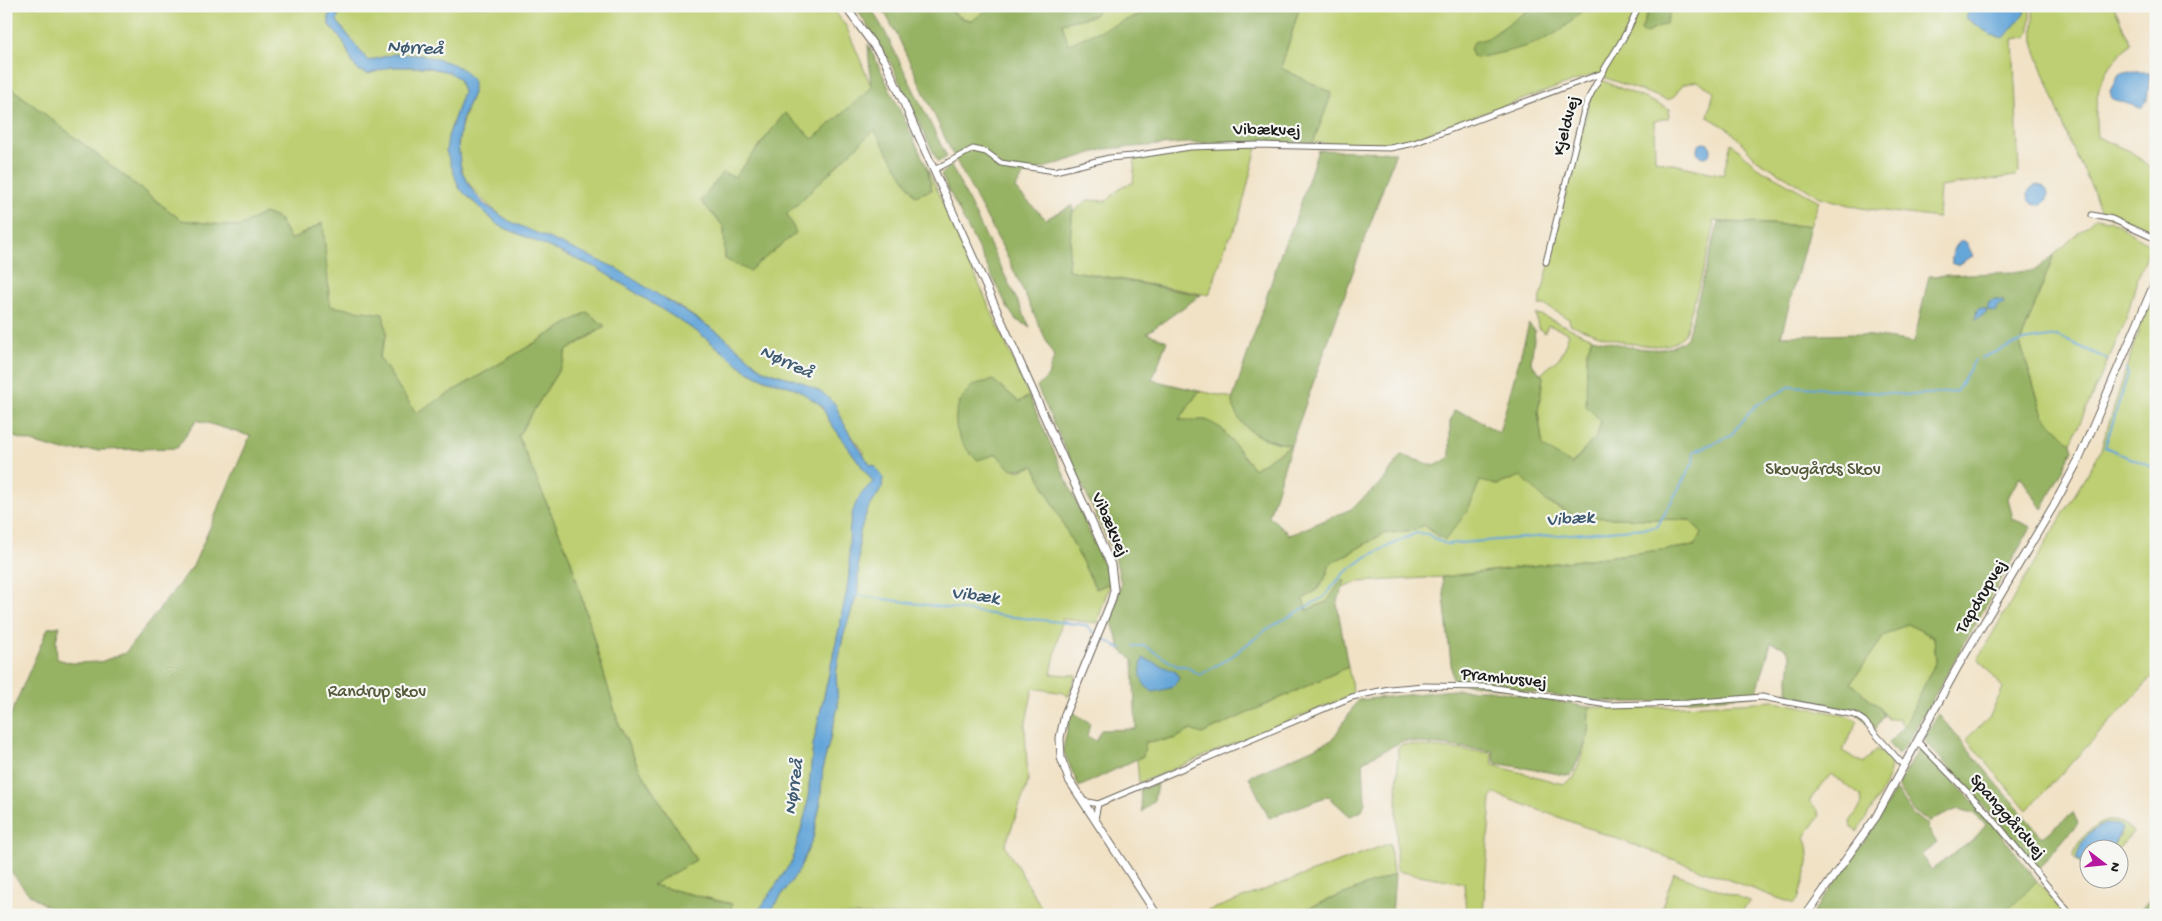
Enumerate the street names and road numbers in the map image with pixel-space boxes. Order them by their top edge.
street label: Kjeldvej [1549,94,1585,158]
street label: Vibækvej [1232,120,1301,142]
street label: Vibækvej [1085,489,1132,560]
street label: Tapdrupvej [1951,556,2012,639]
street label: Pramhusvej [1459,664,1548,694]
street label: Spanggårdvej [1964,770,2050,864]

